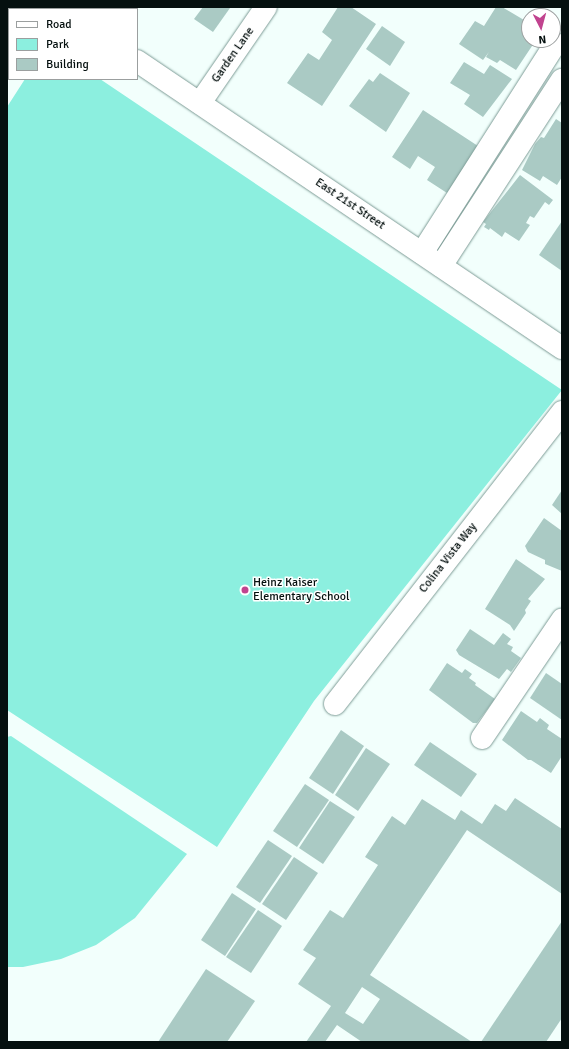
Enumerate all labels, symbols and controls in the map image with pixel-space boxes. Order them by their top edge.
legend [8,8,138,80]
north arrow [521,8,561,48]
text: Road [46,17,72,32]
street label: Garden Lane [209,24,257,86]
text: N [538,33,547,46]
text: Park [46,37,69,52]
text: Building [46,57,89,72]
street label: East 21st Street [312,175,388,233]
street label: Colina Vista Way [416,520,480,596]
place label: Heinz Kaiser Elementary School [253,576,349,604]
marker: Heinz Kaiser Elementary School [240,585,250,595]

